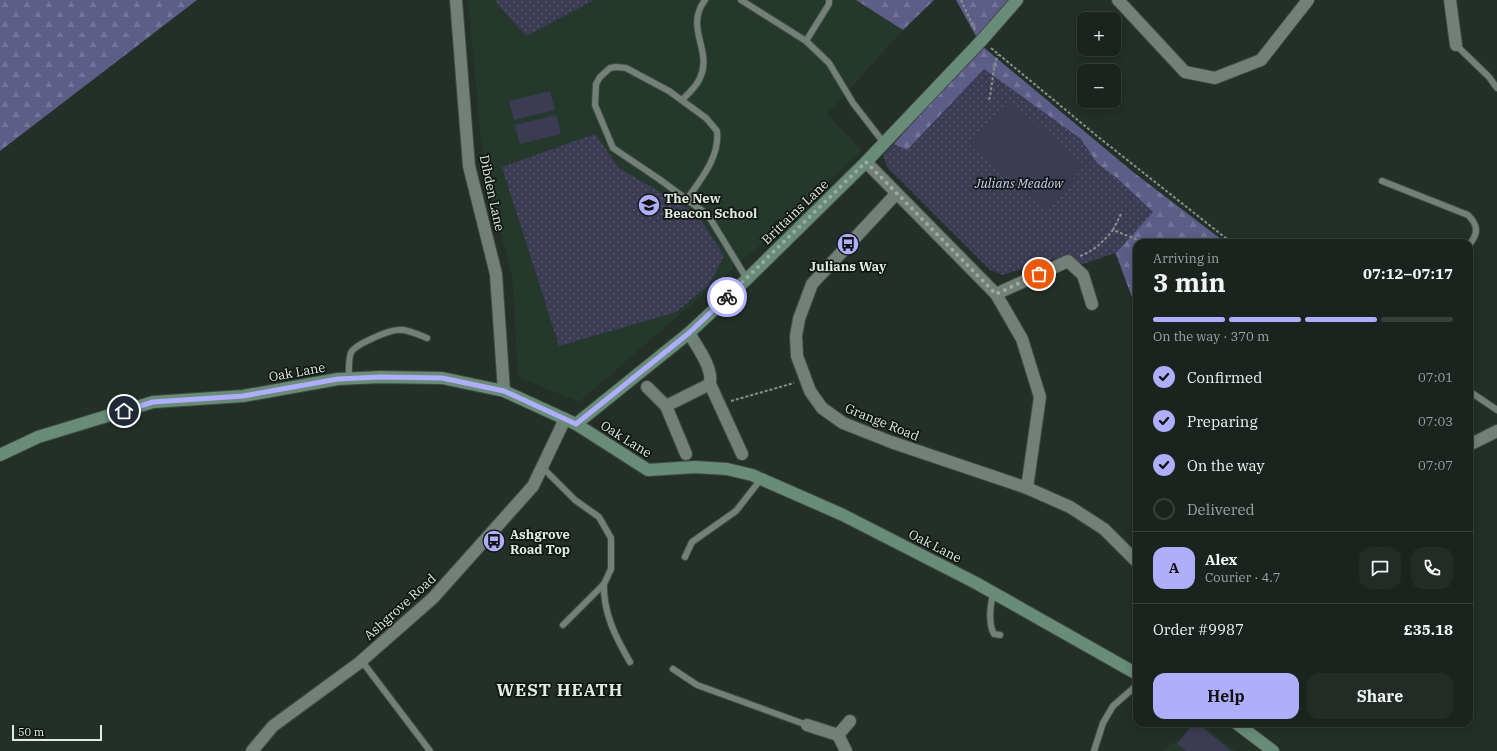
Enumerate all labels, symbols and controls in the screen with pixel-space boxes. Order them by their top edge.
map controls [1077,12,1121,108]
button: + [1077,12,1121,56]
button: − [1077,64,1121,108]
street label: Dibden Lane [476,153,508,233]
park label: Julians Meadow [974,175,1064,192]
street label: Brittains Lane [758,176,832,248]
place label: The New Beacon School [664,190,757,222]
school or university icon: The New Beacon School [636,192,662,218]
bus stop icon: Julians Way [835,231,861,257]
text: Arriving in [1153,250,1219,267]
pin [1022,257,1056,291]
place label: Julians Way [810,258,887,275]
icon: bag [1028,263,1050,285]
text: 07:12–07:17 [1363,264,1453,283]
text: 3 min [1153,265,1226,299]
courier [707,277,747,317]
icon: bike [716,286,738,308]
text: On the way · 370 m [1153,328,1269,345]
street label: Oak Lane [267,359,327,385]
icon: check [1153,366,1175,388]
text: Confirmed [1187,368,1262,387]
text: 07:01 [1418,369,1453,386]
pin [107,394,141,428]
street label: Grange Road [842,399,922,445]
icon: home [113,400,135,422]
icon: check [1153,410,1175,432]
text: Preparing [1187,412,1258,431]
text: 07:03 [1418,413,1453,430]
street label: Oak Lane [597,417,655,461]
icon: check [1153,454,1175,476]
text: On the way [1187,456,1265,475]
text: 07:07 [1418,457,1453,474]
text: Delivered [1187,500,1255,519]
street label: Oak Lane [906,525,964,567]
place label: Ashgrove Road Top [510,526,570,558]
bus stop icon: Ashgrove Road Top [481,528,507,554]
button: chat [1359,547,1401,589]
button: phone [1411,547,1453,589]
text: Alex [1205,550,1237,569]
text: A [1169,558,1179,577]
text: Courier · 4.7 [1205,569,1281,586]
street label: Ashgrove Road [360,570,440,644]
text: Order #9987 [1153,620,1244,639]
text: £35.18 [1404,620,1453,639]
button: Help [1153,673,1299,719]
button: Share [1307,673,1453,719]
district label: WEST HEATH [497,679,623,701]
scale bar [12,723,102,742]
text: 50 m [18,725,44,739]

